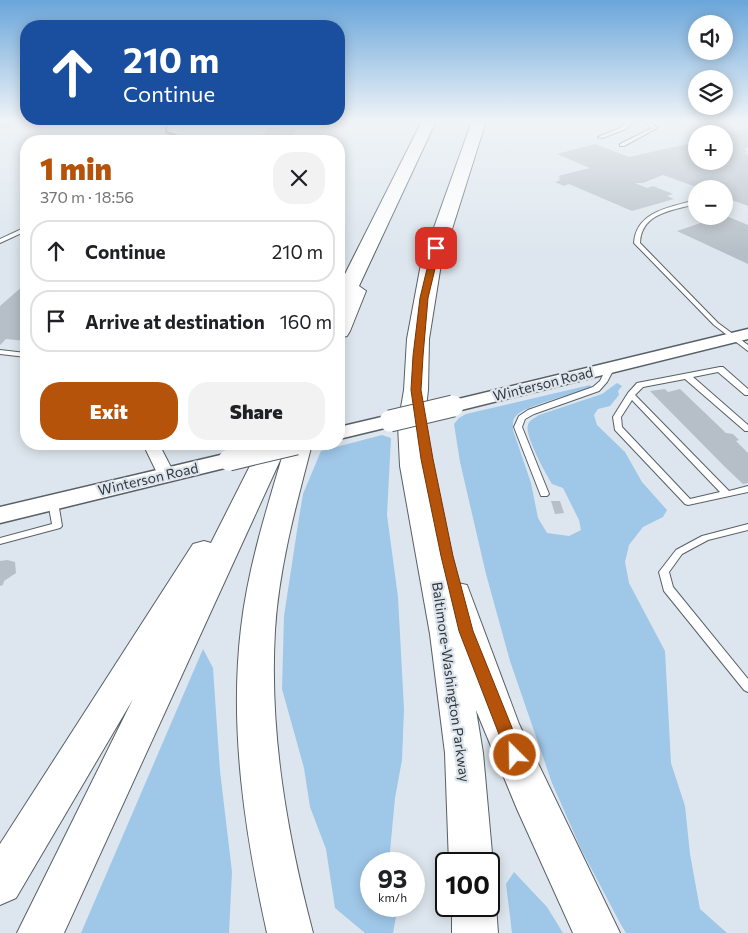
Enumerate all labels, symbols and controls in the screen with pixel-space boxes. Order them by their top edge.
map controls [688,15,733,225]
button: sound [688,15,733,60]
text: 210 m [123,37,219,80]
icon: ahead [40,40,105,105]
button: layers [688,70,733,115]
text: Continue [123,80,215,107]
button: + [688,125,733,170]
text: 1 min [40,149,112,186]
button: close [273,152,325,204]
button: − [688,180,733,225]
text: 370 m · 18:56 [40,187,134,206]
pin [415,227,457,269]
icon: arrive [422,234,450,262]
icon: ahead [42,237,70,265]
text: Continue [85,240,165,263]
text: 210 m [272,240,323,263]
icon: arrive [42,307,70,335]
text: Arrive at destination [85,310,265,333]
text: 160 m [280,310,332,333]
street label: Winterson Road [491,363,595,404]
button: Exit [40,382,178,440]
button: Share [188,382,325,440]
street label: Winterson Road [96,459,200,498]
street label: Baltimore-Washington Parkway [429,581,474,783]
position arrow [488,728,540,780]
speed limit sign: 100 [435,852,500,917]
text: 93 [378,863,407,893]
text: km/h [378,890,407,904]

